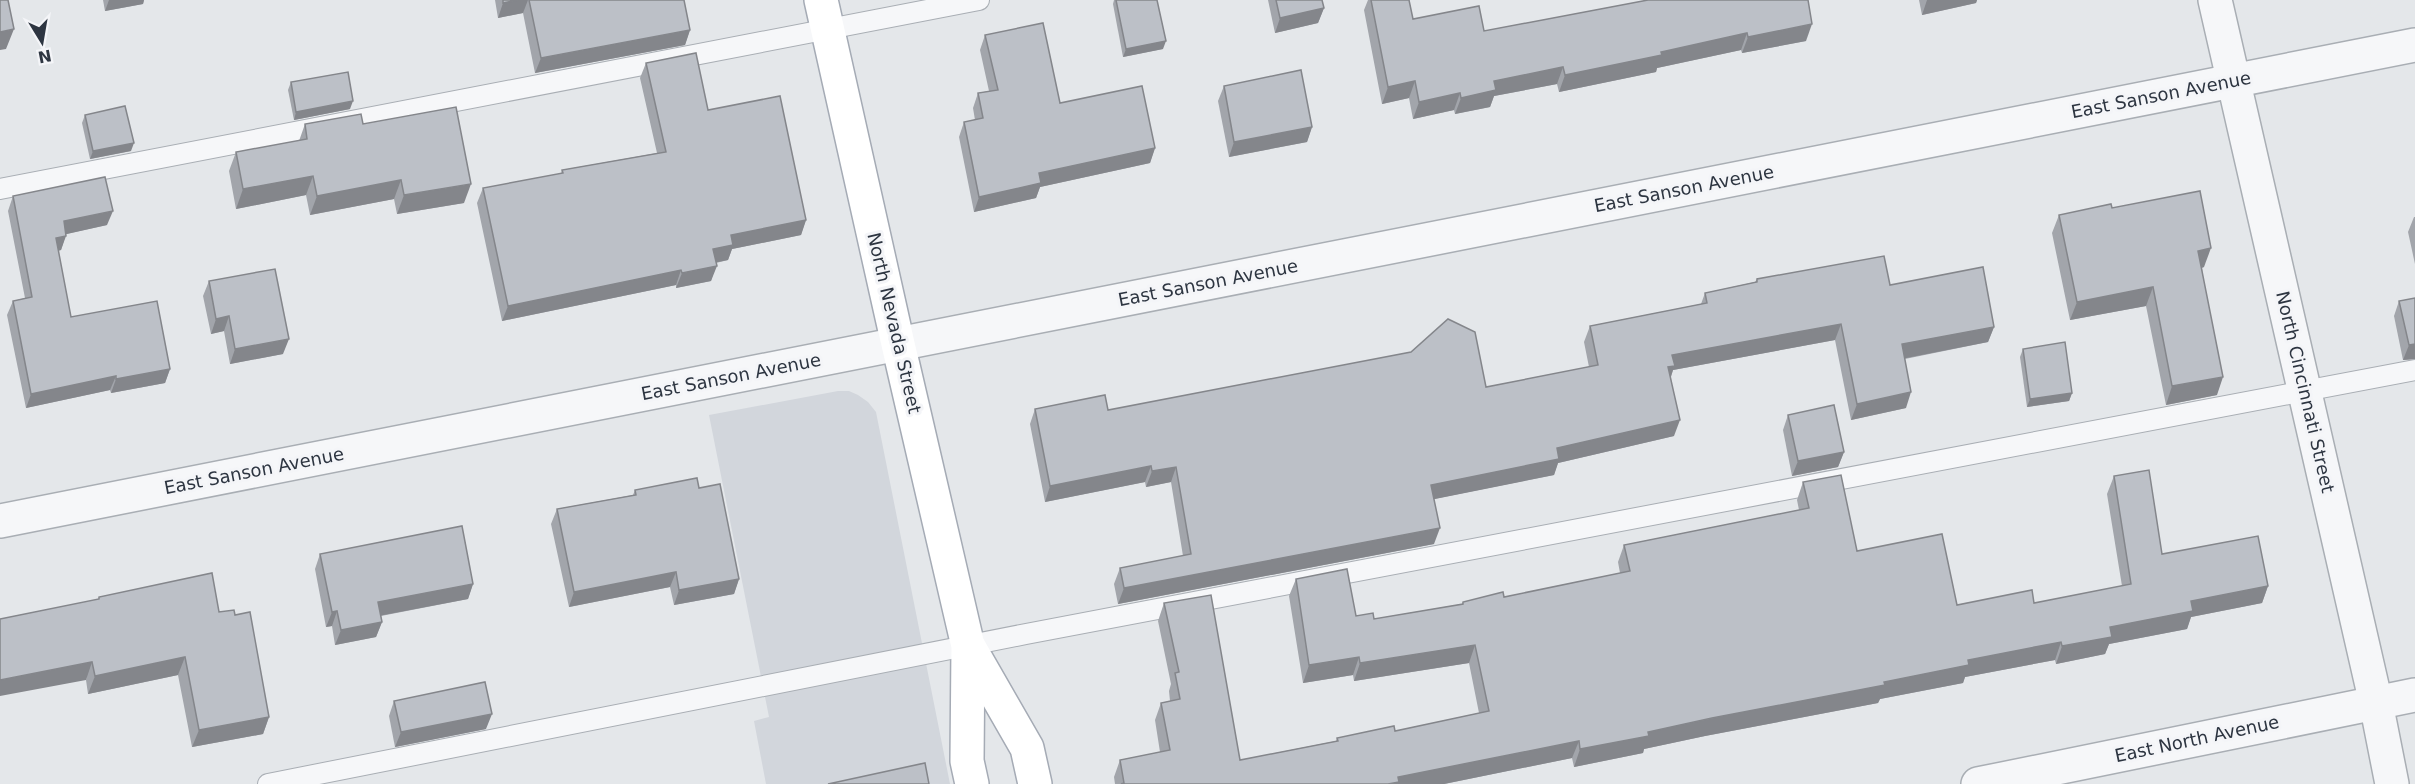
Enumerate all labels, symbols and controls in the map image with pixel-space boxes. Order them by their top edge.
north arrow [12,12,72,72]
text: N [36,46,53,67]
street label: East Sanson Avenue [2069,67,2253,122]
street label: East Sanson Avenue [1592,161,1776,216]
street label: North Nevada Street [863,230,926,415]
street label: East Sanson Avenue [1116,255,1300,310]
street label: North Cincinnati Street [2272,289,2339,495]
street label: East Sanson Avenue [639,349,823,404]
street label: East Sanson Avenue [162,443,346,498]
street label: East North Avenue [2113,711,2281,766]

